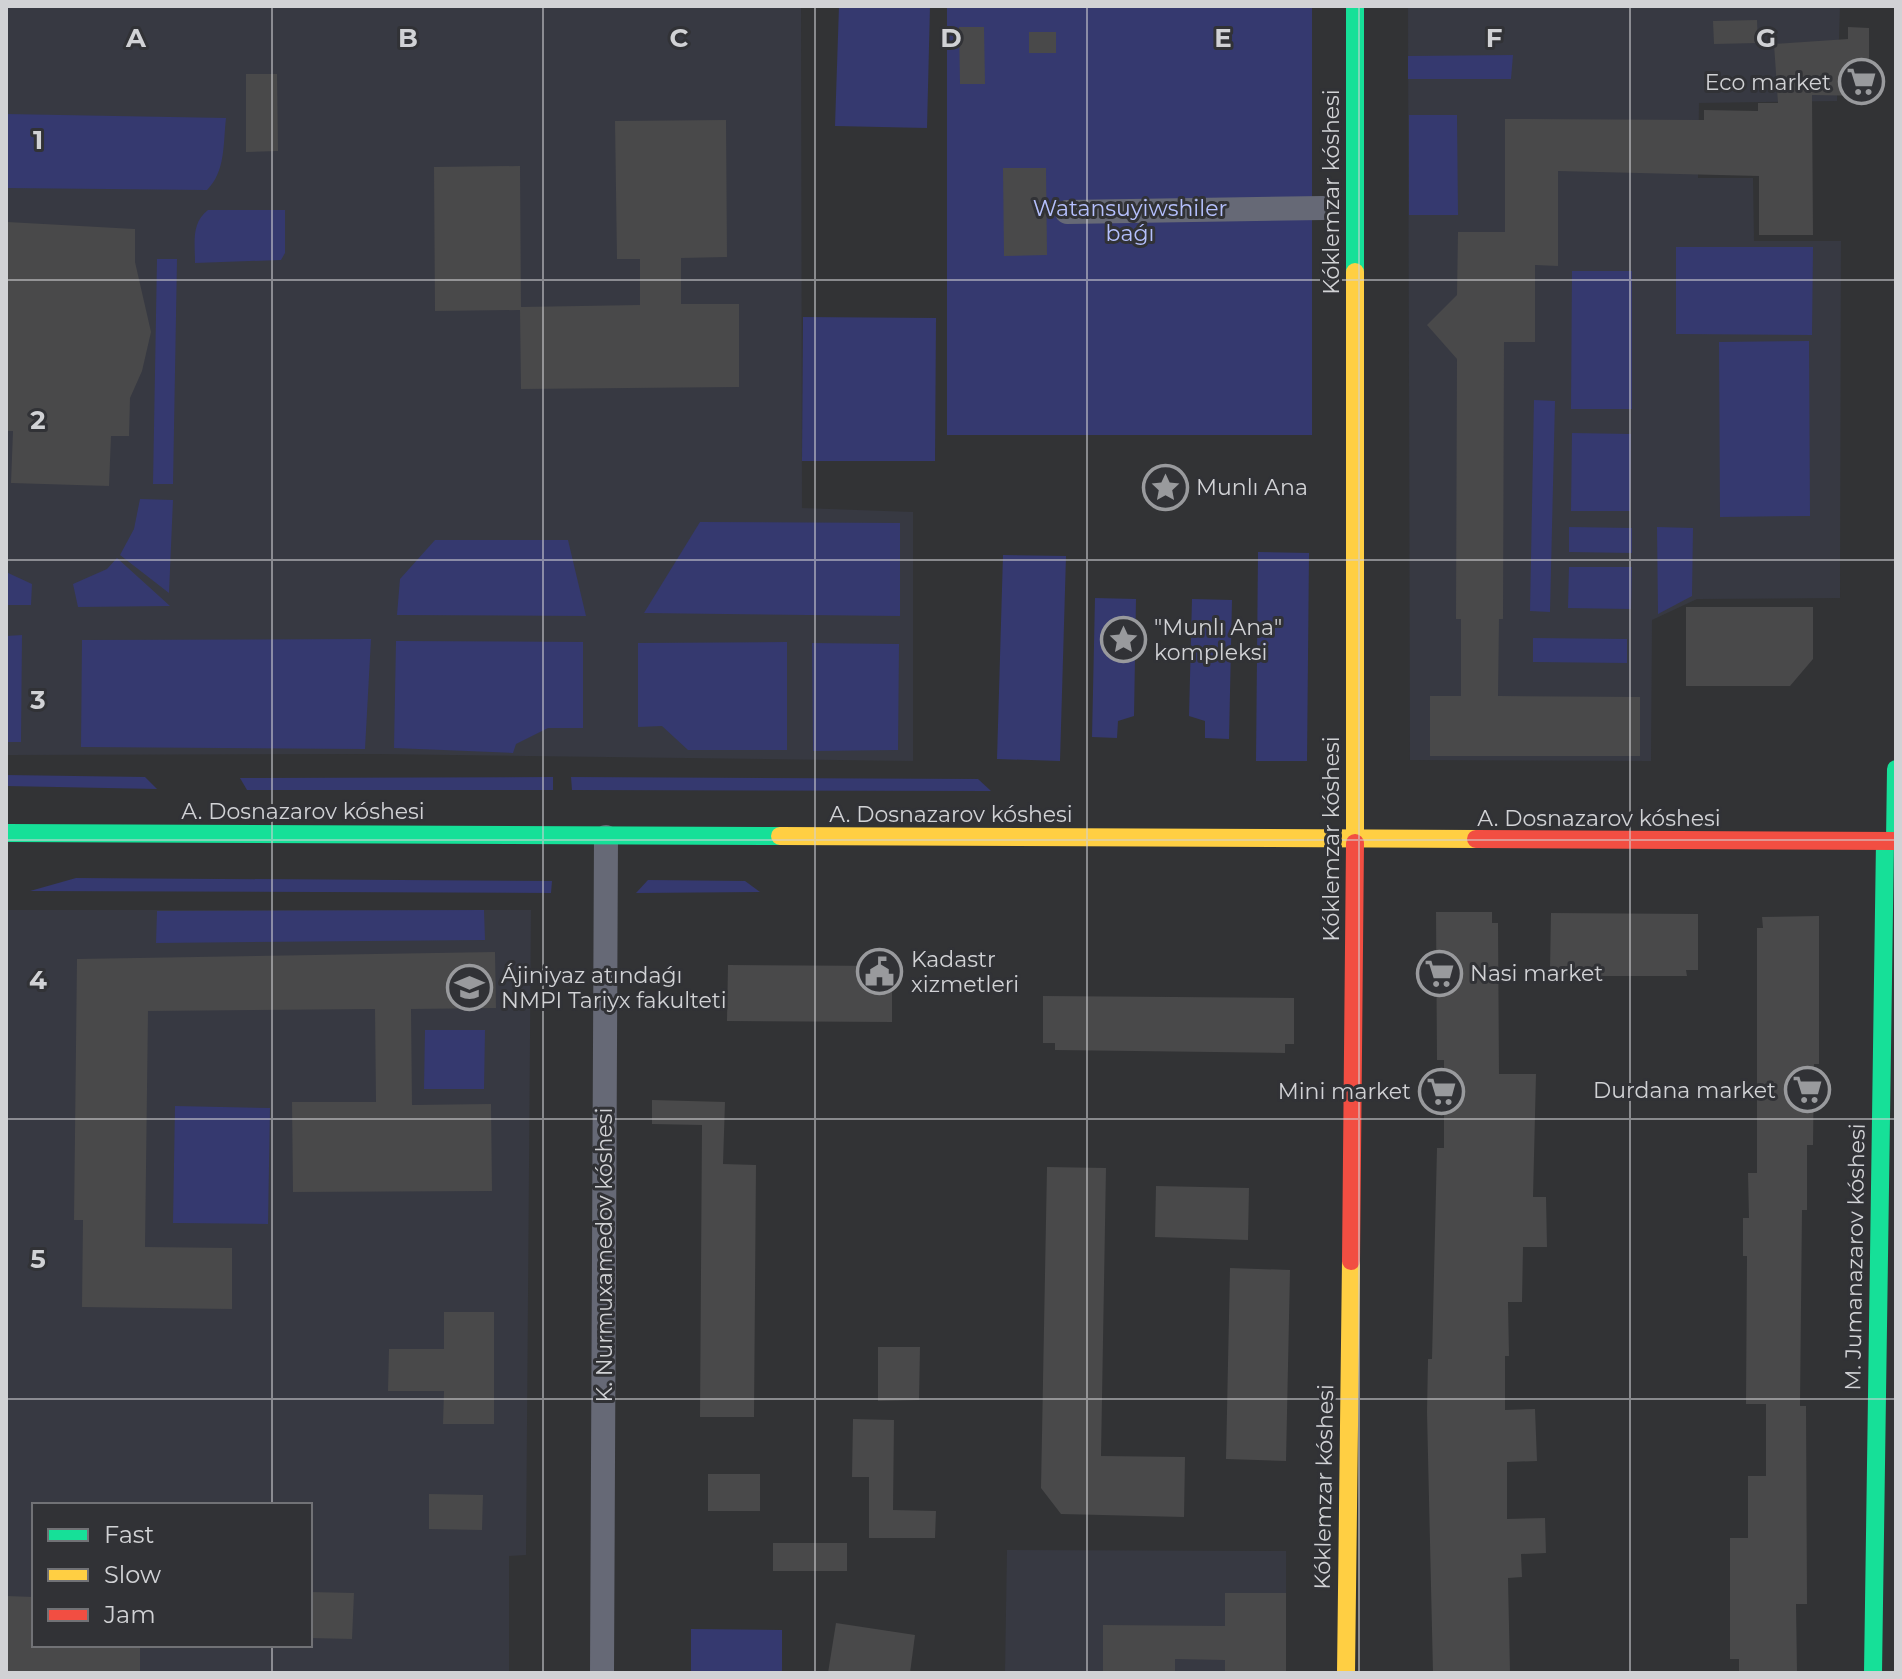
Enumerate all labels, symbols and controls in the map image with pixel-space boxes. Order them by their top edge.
text: A [125,22,147,54]
text: B [398,22,418,54]
text: C [670,22,689,54]
text: D [940,22,962,54]
text: E [1214,22,1232,54]
text: F [1486,22,1502,54]
text: G [1756,22,1776,54]
supermarket icon: Eco market [1838,58,1886,106]
place label: Eco market [1705,69,1831,96]
street label: Kóklemzar kóshesi [1318,89,1345,295]
text: 1 [33,124,43,156]
park label: Watansuyiwshiler baǵı [1033,195,1227,247]
text: 2 [30,404,46,436]
place icon: Munlı Ana [1141,463,1189,511]
place label: Munlı Ana [1196,474,1308,501]
place label: "Munlı Ana" kompleksi [1154,614,1282,666]
place icon: "Munlı Ana" kompleksi [1099,616,1147,664]
text: 3 [29,684,46,716]
street label: Kóklemzar kóshesi [1318,736,1345,942]
street label: A. Dosnazarov kóshesi [181,798,425,825]
street label: A. Dosnazarov kóshesi [829,801,1073,828]
street label: A. Dosnazarov kóshesi [1477,805,1721,832]
place label: Kadastr xizmetleri [911,946,1019,998]
public building icon: Kadastr xizmetleri [856,948,904,996]
supermarket icon: Nasi market [1415,949,1463,997]
place label: Nasi market [1470,960,1603,987]
place label: Ájiniyaz atındaǵı NMPI Tariyx fakulteti [501,962,727,1014]
text: 4 [29,964,47,996]
school or university icon: Ájiniyaz atındaǵı NMPI Tariyx fakulteti [446,964,494,1012]
supermarket icon: Durdana market [1783,1066,1831,1114]
supermarket icon: Mini market [1418,1067,1466,1115]
place label: Durdana market [1593,1077,1776,1104]
place label: Mini market [1278,1078,1411,1105]
street label: K. Nurmuxamedov kóshesi [591,1108,618,1402]
street label: M. Jumanazarov kóshesi [1839,1123,1871,1391]
text: 5 [30,1243,46,1275]
street label: Kóklemzar kóshesi [1309,1384,1339,1590]
legend [32,1503,312,1647]
text: Fast [104,1520,155,1549]
text: Slow [104,1560,161,1589]
text: Jam [103,1600,156,1629]

